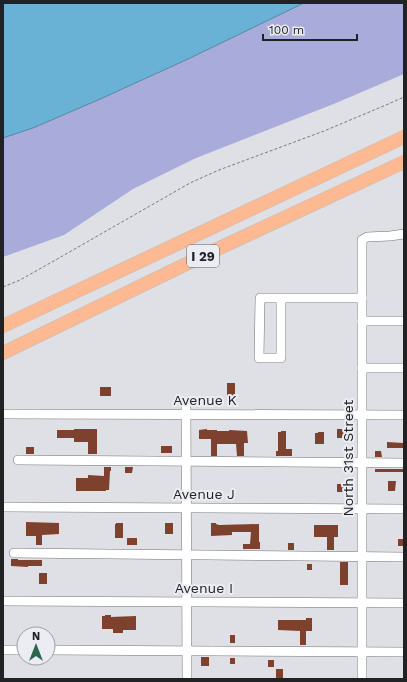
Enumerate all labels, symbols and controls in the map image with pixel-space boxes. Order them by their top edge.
scale bar [263,16,357,42]
text: 100 m [269,23,304,37]
road number: I 29 [187,245,219,267]
street label: Avenue K [173,392,237,408]
street label: North 31st Street [340,399,356,516]
street label: Avenue J [173,486,235,502]
street label: Avenue I [175,580,233,596]
north arrow [16,626,56,666]
text: N [32,630,40,643]

